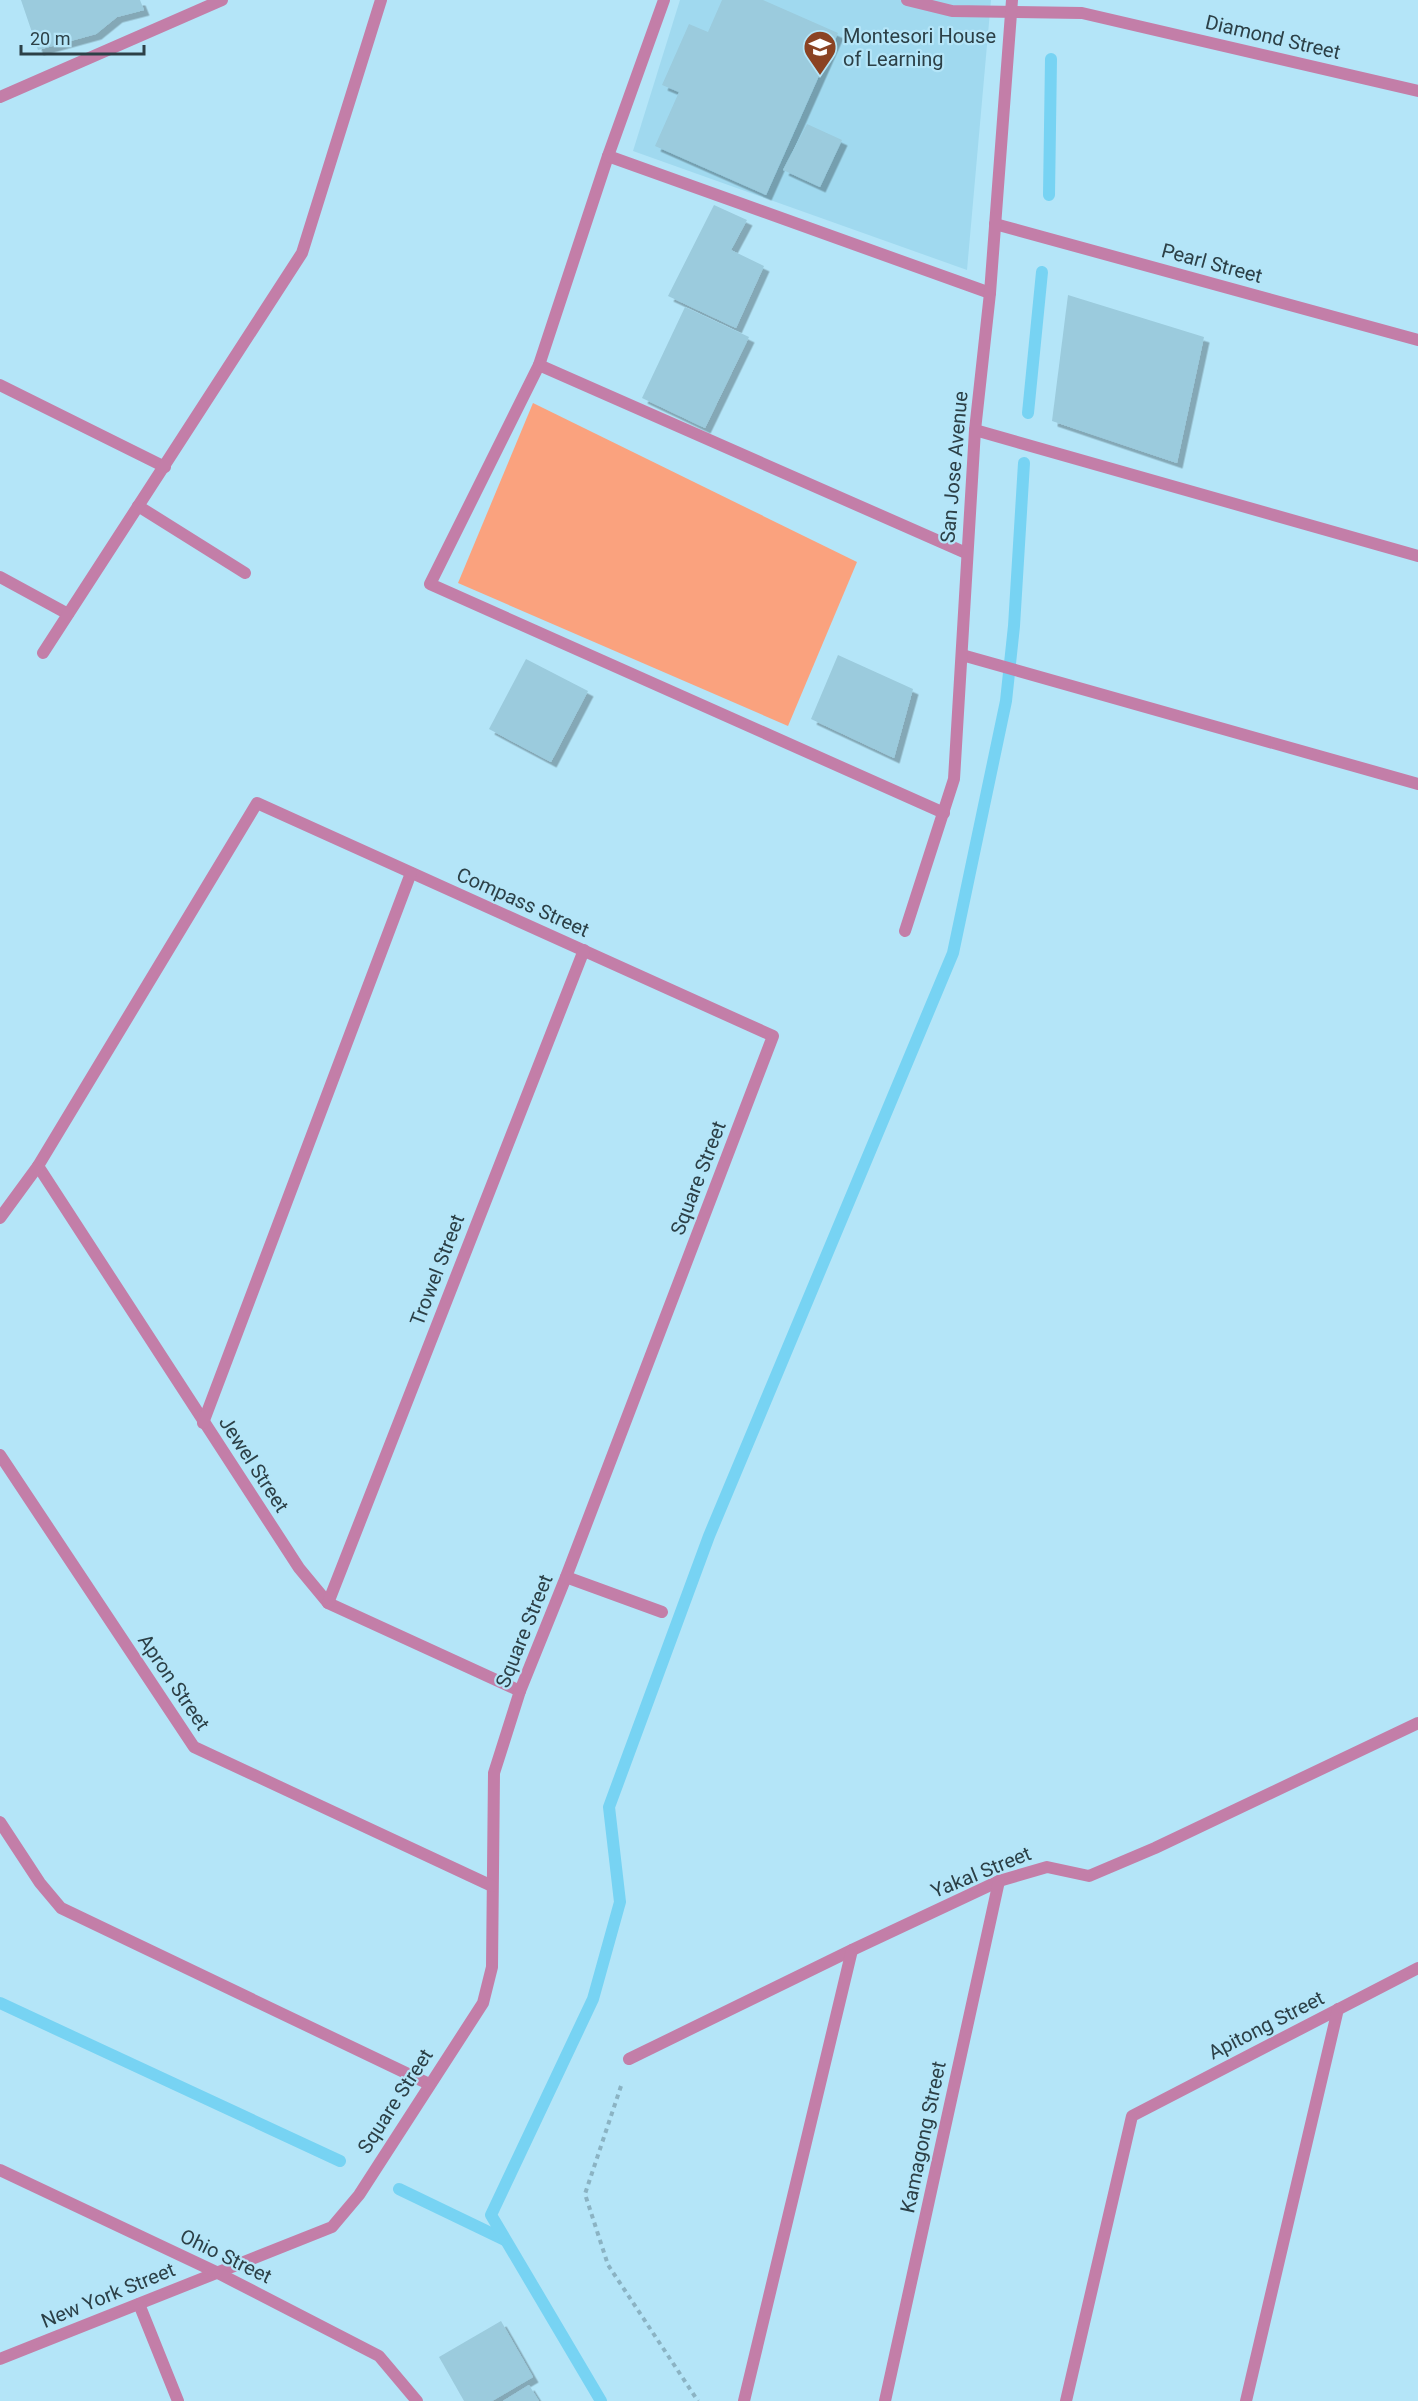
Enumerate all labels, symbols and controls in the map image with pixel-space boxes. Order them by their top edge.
street label: Diamond Street [1203,10,1343,64]
scale bar [21,18,144,56]
place label: Montesori House of Learning [843,24,996,71]
text: 20 m [30,28,70,49]
school or university icon: Montesori House of Learning [802,29,838,76]
street label: Pearl Street [1159,238,1265,288]
street label: San Jose Avenue [935,390,973,544]
street label: Compass Street [453,862,593,942]
street label: Square Street [665,1118,731,1238]
street label: Trowel Street [405,1211,469,1329]
street label: Jewel Street [214,1411,294,1517]
street label: Square Street [490,1571,558,1691]
street label: Apron Street [133,1629,215,1735]
street label: Yakal Street [927,1841,1035,1903]
street label: Apitong Street [1204,1986,1328,2064]
street label: Square Street [352,2044,438,2158]
street label: Kamagong Street [895,2059,951,2215]
street label: Ohio Street [176,2224,276,2288]
street label: New York Street [38,2257,178,2333]

